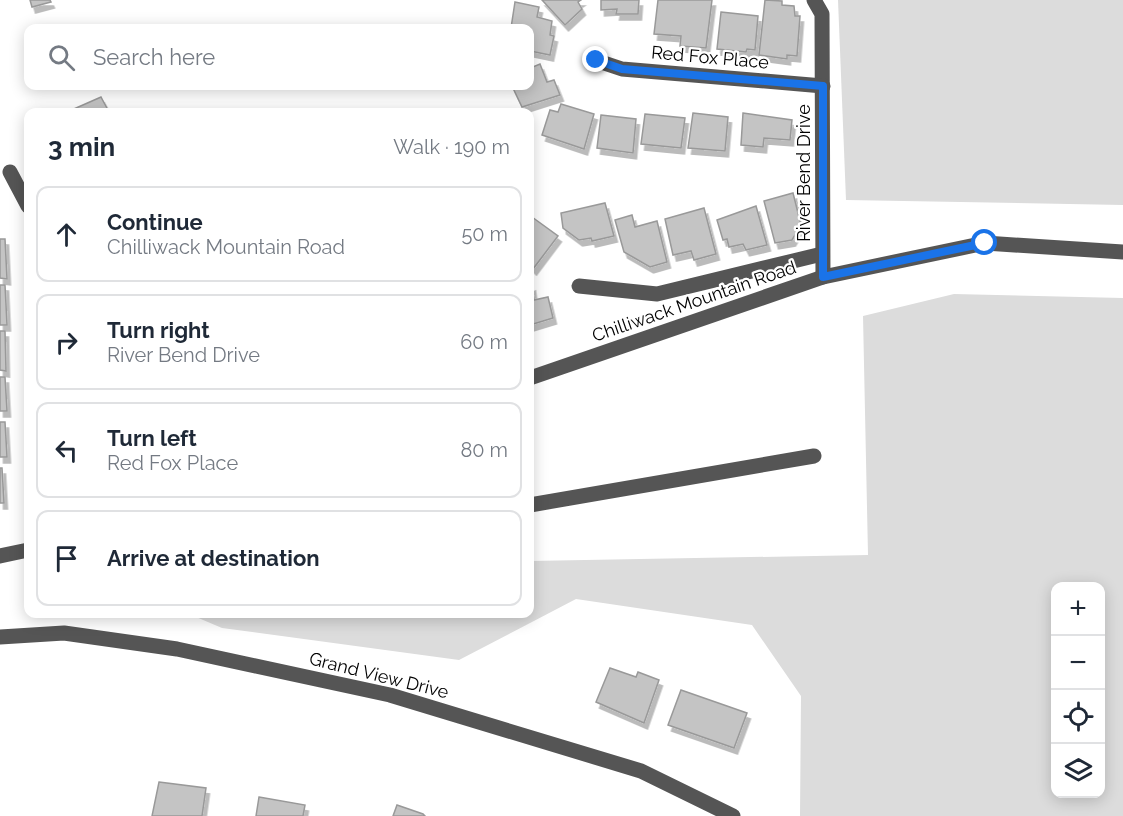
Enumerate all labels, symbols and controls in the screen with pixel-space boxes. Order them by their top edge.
search box [24,24,534,90]
icon: search [45,41,78,74]
street label: Red Fox Place [650,41,770,73]
text: Search here [93,44,215,70]
route end [582,46,608,72]
street label: River Bend Drive [793,104,814,242]
text: 3 min [48,132,115,162]
text: Walk · 190 m [393,135,510,159]
text: Continue [107,209,203,235]
icon: ahead [50,218,83,251]
text: 50 m [461,222,508,246]
route start [971,229,997,255]
text: Chilliwack Mountain Road [107,235,345,259]
street label: Chilliwack Mountain Road [589,256,799,346]
text: Turn right [107,317,210,343]
icon: right [50,326,83,359]
text: 60 m [460,330,508,354]
text: River Bend Drive [107,343,260,367]
text: Turn left [107,425,197,451]
icon: left [50,434,83,467]
text: 80 m [460,438,508,462]
text: Red Fox Place [107,451,238,475]
icon: arrive [50,542,83,575]
text: Arrive at destination [107,545,320,571]
map controls [1051,582,1105,798]
button: + [1051,582,1105,636]
button: − [1051,636,1105,690]
street label: Grand View Drive [307,648,451,703]
button: locate [1051,690,1105,744]
button: layers [1051,744,1105,798]

